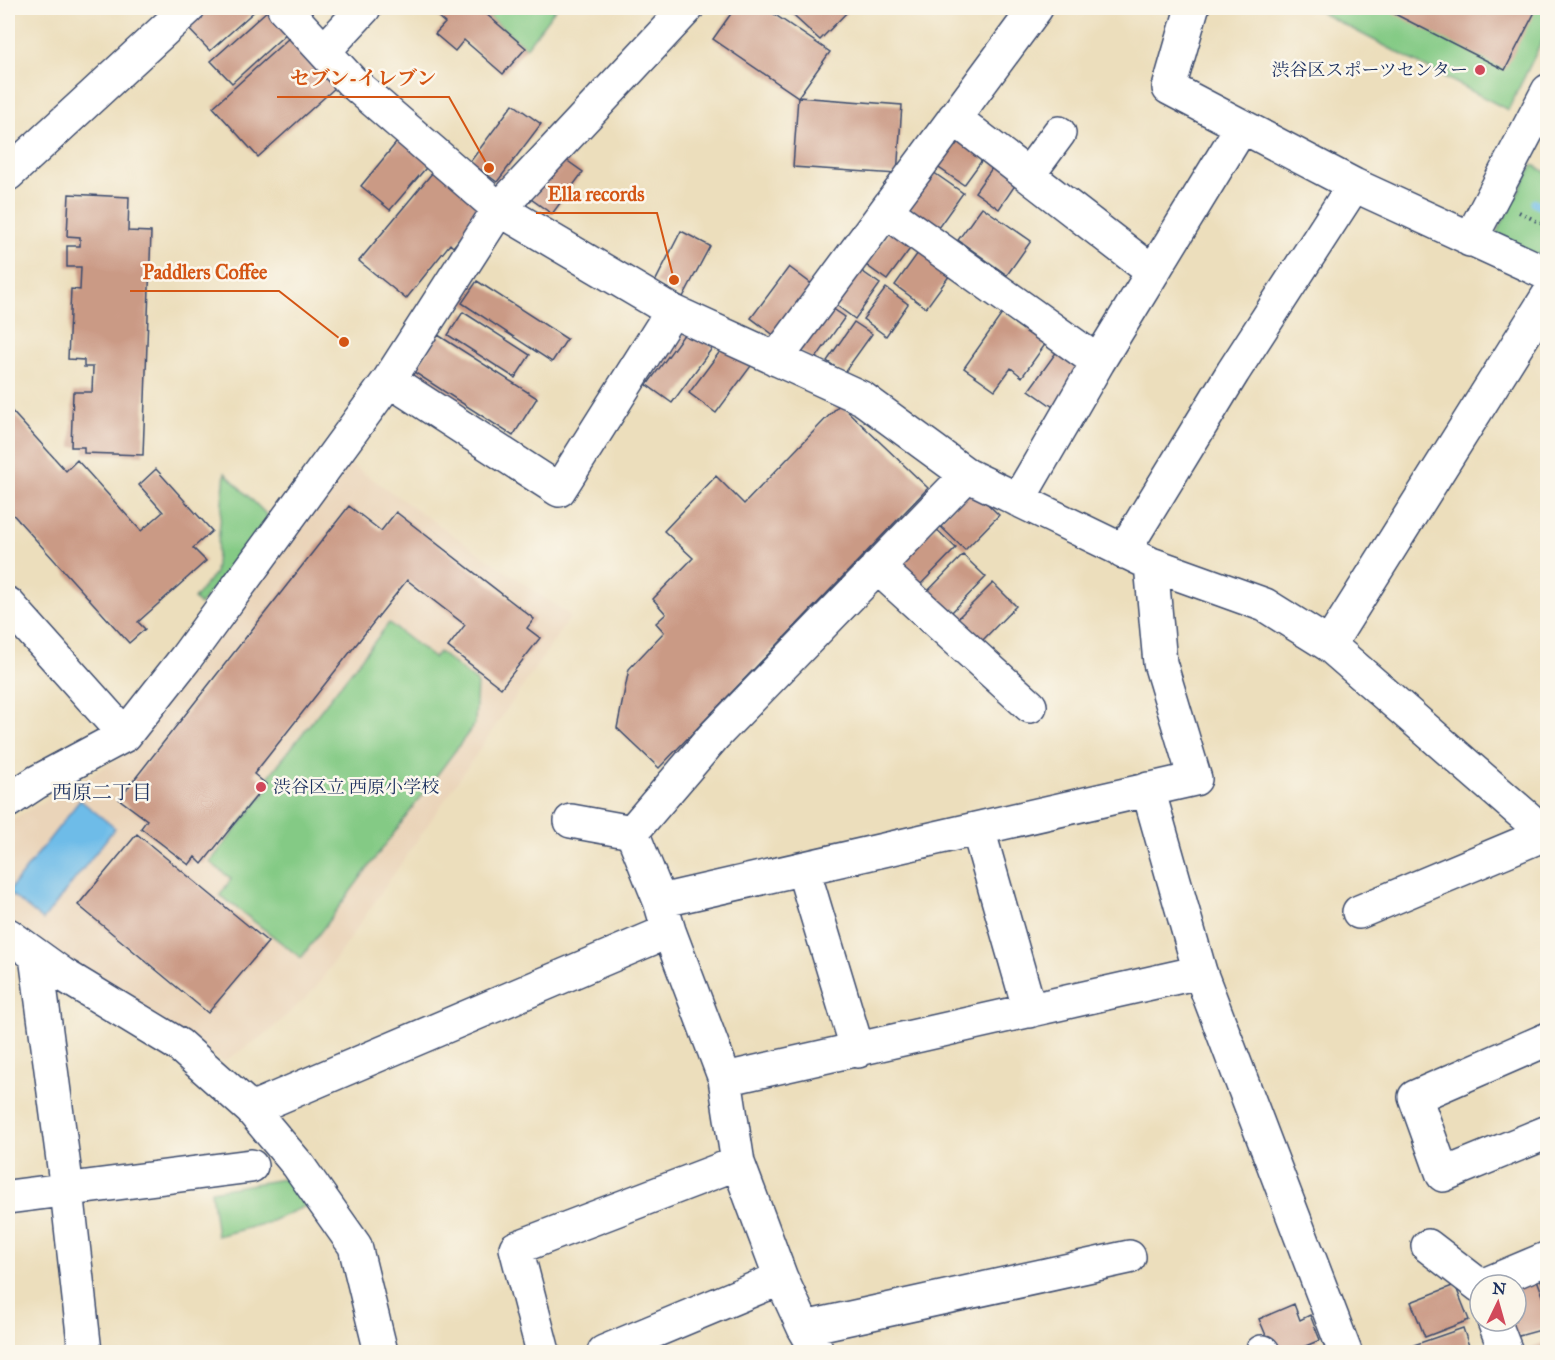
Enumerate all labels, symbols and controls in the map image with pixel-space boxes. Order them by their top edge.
callout: セブン-イレブン [277,59,449,97]
place label: 渋谷区スポーツセンター [1271,59,1468,81]
marker: 渋谷区スポーツセンター [1473,63,1487,77]
text: セブン-イレブン [290,66,436,90]
callout: Ella records [536,175,657,213]
text: Ella records [548,182,645,206]
callout: Paddlers Coffee [130,253,279,291]
text: Paddlers Coffee [143,260,268,284]
place label: 渋谷区立 西原小学校 [273,776,439,798]
district label: 西原二丁目 [52,780,152,804]
marker: 渋谷区立 西原小学校 [254,780,268,794]
north arrow [1468,1273,1528,1333]
text: N [1492,1278,1507,1299]

